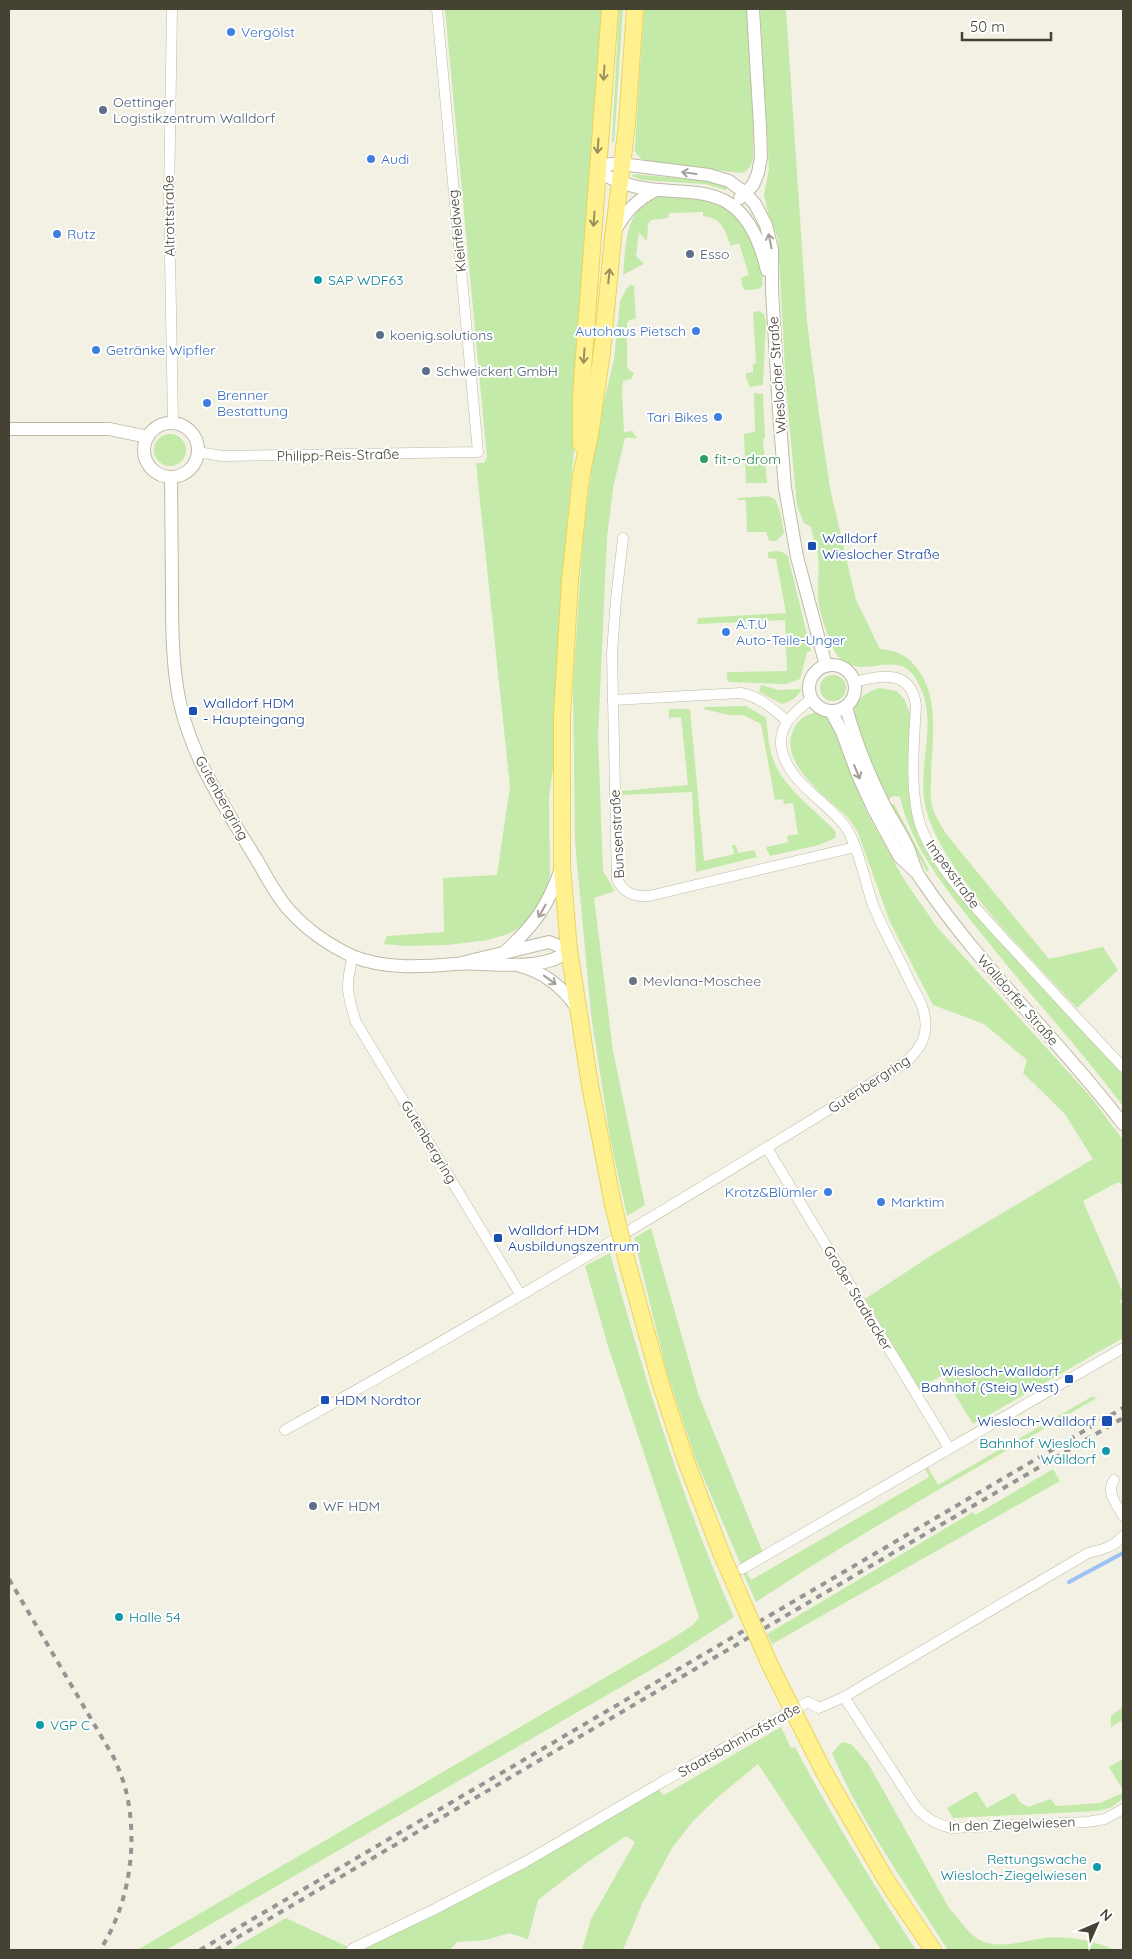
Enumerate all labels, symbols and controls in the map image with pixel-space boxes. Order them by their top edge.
scale bar [962,10,1051,42]
text: 50 m [970,17,1005,36]
place label: Vergölst [241,23,295,41]
marker: Vergölst [225,26,237,38]
one-way arrow [599,65,608,81]
place label: Oettinger Logistikzentrum Walldorf [113,93,275,127]
marker: Oettinger Logistikzentrum Walldorf [97,104,109,116]
one-way arrow [594,138,603,154]
place label: Audi [381,150,409,168]
marker: Audi [365,153,377,165]
one-way arrow [681,168,697,178]
street label: Altrottstraße [159,175,179,257]
street label: Kleinfeldweg [444,189,470,273]
one-way arrow [589,211,598,227]
place label: Rutz [67,225,96,243]
marker: Rutz [51,228,63,240]
one-way arrow [765,234,774,250]
place label: Esso [700,245,730,263]
marker: Esso [684,248,696,260]
one-way arrow [604,268,614,284]
place label: SAP WDF63 [328,271,403,289]
marker: SAP WDF63 [312,274,324,286]
street label: Wieslocher Straße [764,316,790,434]
place label: Autohaus Pietsch [575,322,686,340]
marker: Autohaus Pietsch [690,325,702,337]
place label: koenig.solutions [390,326,493,344]
marker: koenig.solutions [374,329,386,341]
place label: Getränke Wipfler [106,341,216,359]
marker: Getränke Wipfler [90,344,102,356]
one-way arrow [579,348,588,364]
place label: Schweickert GmbH [436,362,558,380]
marker: Schweickert GmbH [420,365,432,377]
place label: Brenner Bestattung [217,386,288,420]
marker: Brenner Bestattung [201,397,213,409]
place label: Tari Bikes [646,408,708,426]
marker: Tari Bikes [712,411,724,423]
street label: Philipp-Reis-Straße [276,445,400,465]
place label: fit-o-drom [714,450,781,468]
marker: fit-o-drom [698,453,710,465]
place label: Walldorf Wieslocher Straße [822,529,940,563]
marker: Walldorf Wieslocher Straße [806,540,818,552]
place label: A.T.U Auto-Teile-Unger [736,615,846,649]
marker: A.T.U Auto-Teile-Unger [720,626,732,638]
place label: Walldorf HDM - Haupteingang [203,694,305,728]
marker: Walldorf HDM - Haupteingang [187,705,199,717]
street label: Gutenbergring [191,753,253,843]
one-way arrow [853,763,862,779]
street label: Bunsenstraße [606,789,628,879]
street label: Impexstraße [922,836,984,912]
one-way arrow [537,904,547,919]
street label: Walldorfer Straße [974,951,1063,1049]
place label: Mevlana-Moschee [643,972,761,990]
one-way arrow [543,975,557,985]
marker: Mevlana-Moschee [627,975,639,987]
street label: Gutenbergring [825,1051,913,1117]
street label: Gutenbergring [397,1097,461,1187]
place label: Krotz&Blümler [725,1183,819,1201]
marker: Krotz&Blümler [822,1186,834,1198]
place label: Marktim [891,1193,944,1211]
marker: Marktim [875,1196,887,1208]
place label: Walldorf HDM Ausbildungszentrum [508,1221,639,1255]
marker: Walldorf HDM Ausbildungszentrum [492,1232,504,1244]
street label: Großer Stadtacker [820,1242,897,1354]
place label: Wiesloch-Walldorf Bahnhof (Steig West) [921,1362,1059,1396]
marker: Wiesloch-Walldorf Bahnhof (Steig West) [1063,1373,1075,1385]
place label: HDM Nordtor [335,1391,422,1409]
marker: HDM Nordtor [319,1394,331,1406]
place label: Wiesloch-Walldorf [977,1412,1096,1430]
marker: Wiesloch-Walldorf [1100,1414,1114,1428]
place label: Bahnhof Wiesloch Walldorf [979,1434,1096,1468]
marker: Bahnhof Wiesloch Walldorf [1100,1445,1112,1457]
place label: WF HDM [323,1497,380,1515]
marker: WF HDM [307,1500,319,1512]
place label: Halle 54 [129,1608,181,1626]
marker: Halle 54 [113,1611,125,1623]
street label: Staatsbahnhofstraße [675,1699,803,1781]
place label: VGP C [50,1716,90,1734]
marker: VGP C [34,1719,46,1731]
street label: In den Ziegelwiesen [948,1813,1076,1835]
place label: Rettungswache Wiesloch-Ziegelwiesen [941,1850,1087,1884]
marker: Rettungswache Wiesloch-Ziegelwiesen [1091,1861,1103,1873]
north arrow [1072,1899,1122,1949]
text: N [1096,1905,1116,1925]

